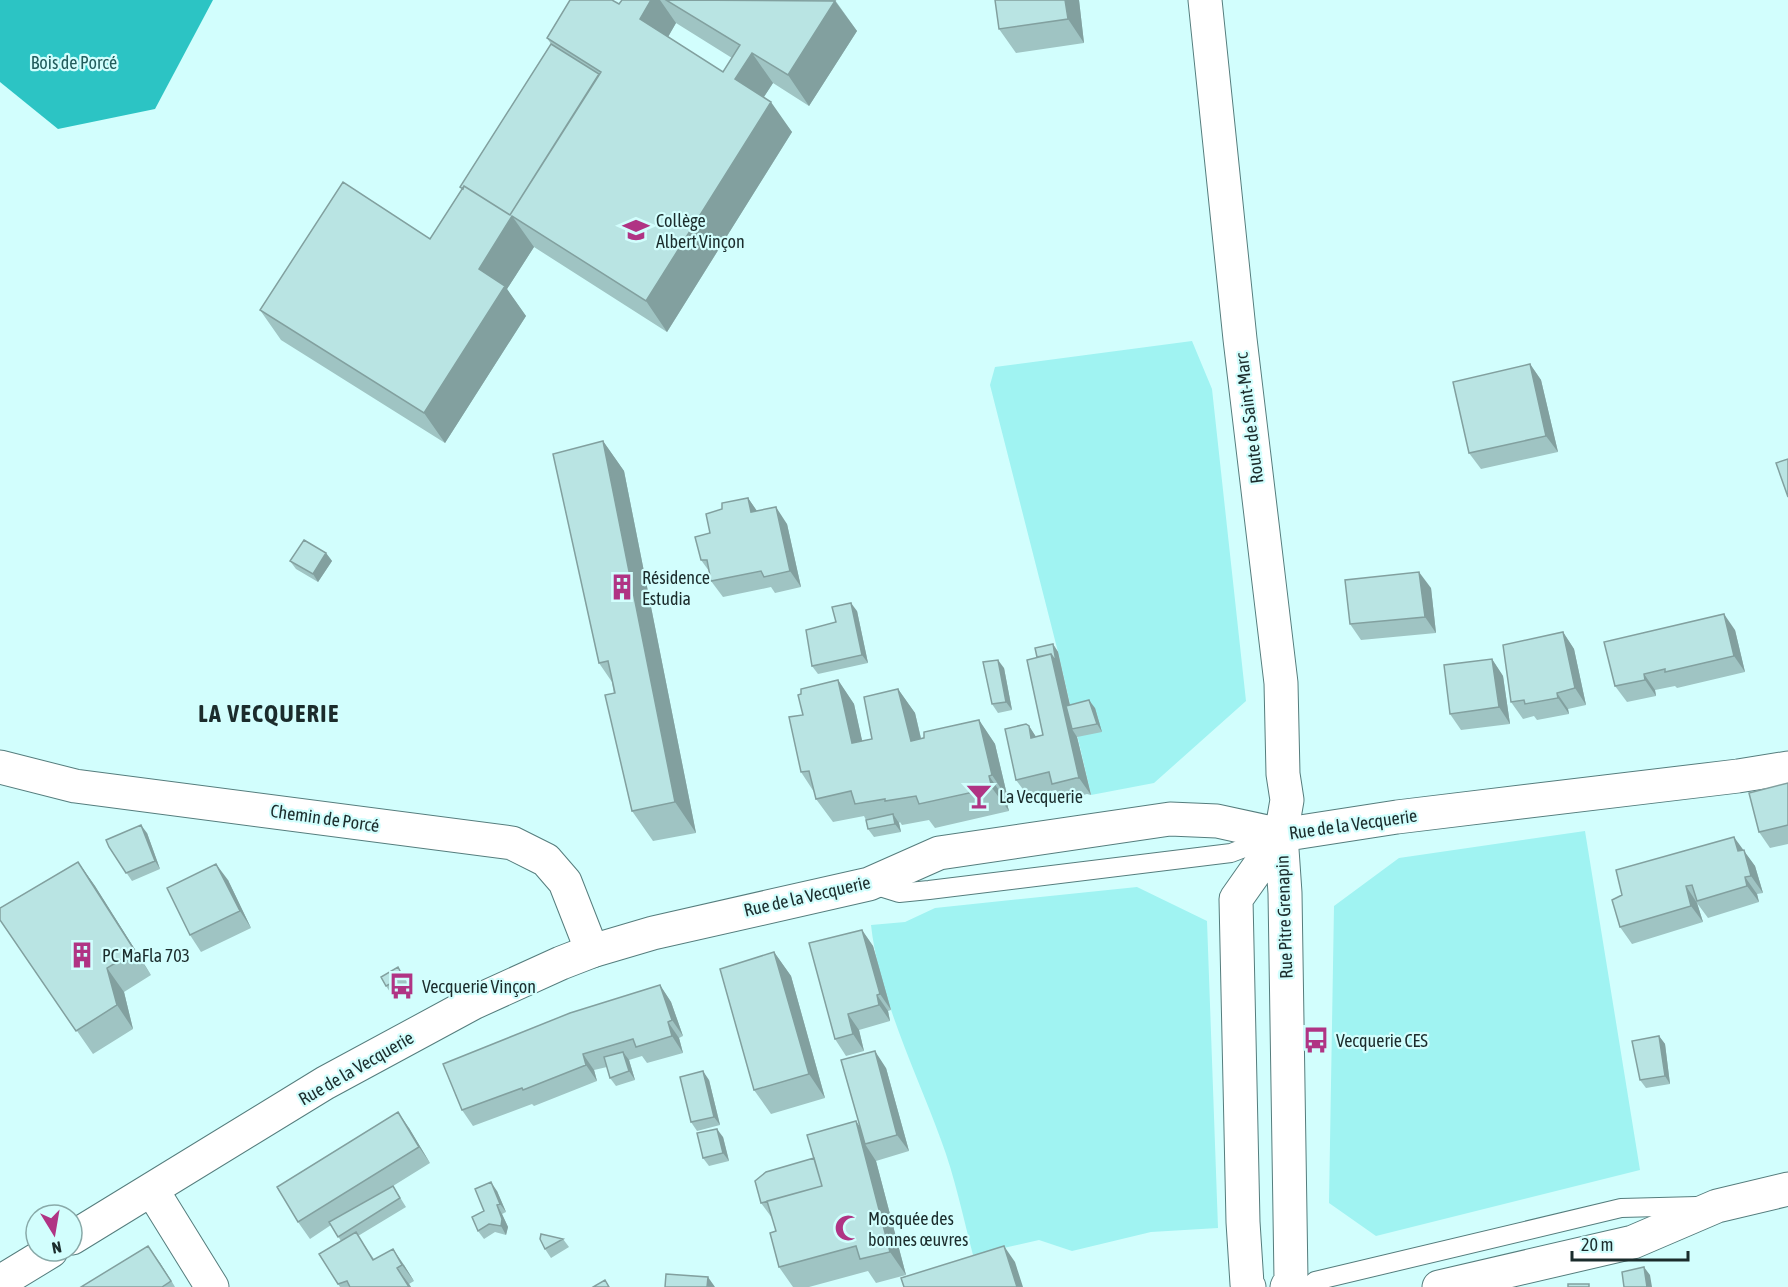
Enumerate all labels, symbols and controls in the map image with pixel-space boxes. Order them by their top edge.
park label: Bois de Porcé [31,52,117,73]
place label: Collège Albert Vinçon [656,210,745,252]
school or university icon: Collège Albert Vinçon [621,215,651,245]
street label: Route de Saint-Marc [1231,351,1267,485]
place label: Résidence Estudia [642,567,710,609]
building icon: Résidence Estudia [607,572,637,602]
district label: LA VECQUERIE [198,700,340,727]
bar icon: La Vecquerie [964,781,994,811]
place label: La Vecquerie [999,786,1083,807]
street label: Chemin de Porcé [269,800,381,836]
street label: Rue de la Vecquerie [1288,805,1418,843]
street label: Rue Pitre Grenapin [1271,855,1297,979]
street label: Rue de la Vecquerie [742,871,872,921]
building icon: PC MaFla 703 [67,940,97,970]
place label: PC MaFla 703 [102,945,190,966]
bus stop icon: Vecquerie Vinçon [387,971,417,1001]
place label: Vecquerie Vinçon [422,976,536,997]
bus stop icon: Vecquerie CES [1301,1025,1331,1055]
street label: Rue de la Vecquerie [295,1027,417,1109]
place label: Vecquerie CES [1336,1030,1428,1051]
north arrow [24,1203,84,1263]
place label: Mosquée des bonnes œuvres [868,1208,968,1250]
mosque icon: Mosquée des bonnes œuvres [833,1213,863,1243]
scale bar [1572,1224,1688,1262]
text: 20 m [1581,1234,1613,1255]
text: N [51,1238,63,1257]

